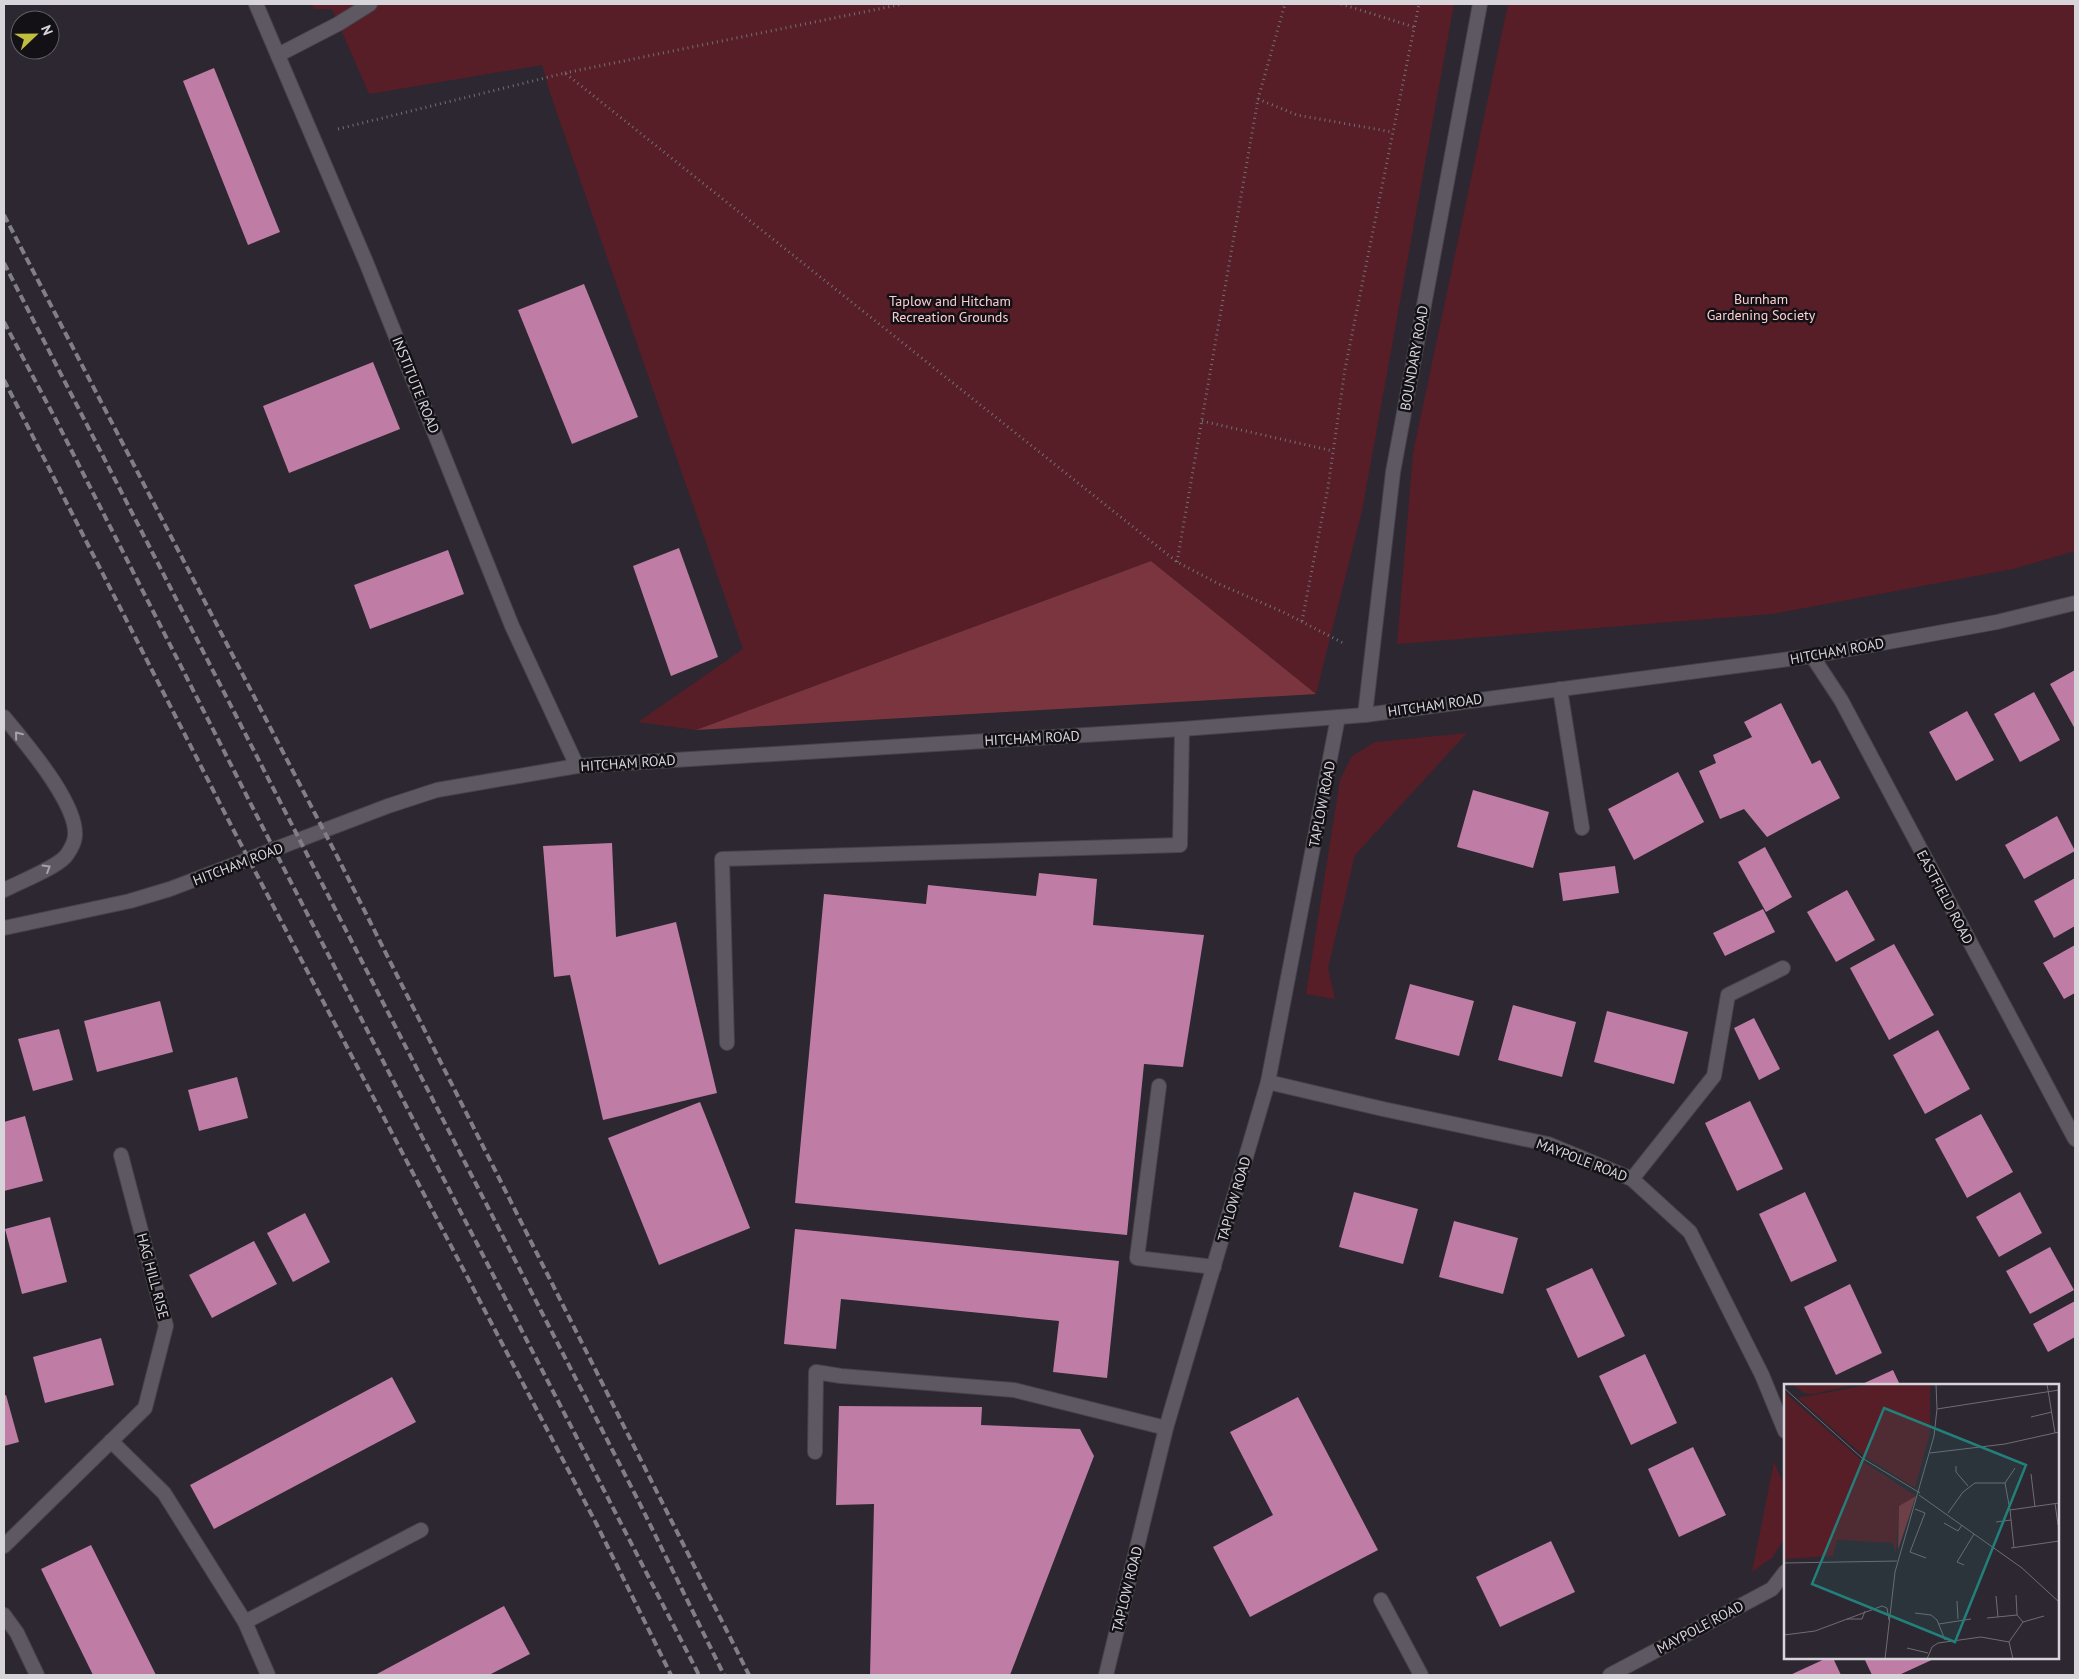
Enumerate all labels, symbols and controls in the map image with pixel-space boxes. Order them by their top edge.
north arrow [10,10,60,60]
text: N [37,22,57,38]
park label: Burnham Gardening Society [1707,290,1816,324]
park label: Taplow and Hitcham Recreation Grounds [889,292,1011,326]
street label: BOUNDARY ROAD [1396,304,1432,412]
street label: INSTITUTE ROAD [388,334,444,436]
street label: HITCHAM ROAD [1789,634,1885,668]
street label: HITCHAM ROAD [1387,689,1483,721]
street label: HITCHAM ROAD [984,727,1080,749]
one-way arrow [15,731,24,740]
street label: HITCHAM ROAD [580,751,676,775]
street label: TAPLOW ROAD [1305,759,1339,849]
street label: HITCHAM ROAD [190,839,286,889]
street label: EASTFIELD ROAD [1913,847,1977,947]
one-way arrow [42,865,51,875]
street label: MAYPOLE ROAD [1534,1134,1630,1186]
street label: TAPLOW ROAD [1213,1154,1255,1244]
street label: HAG HILL RISE [133,1231,173,1321]
inset map [1784,1384,2059,1659]
street label: TAPLOW ROAD [1108,1544,1146,1634]
street label: MAYPOLE ROAD [1653,1597,1747,1657]

